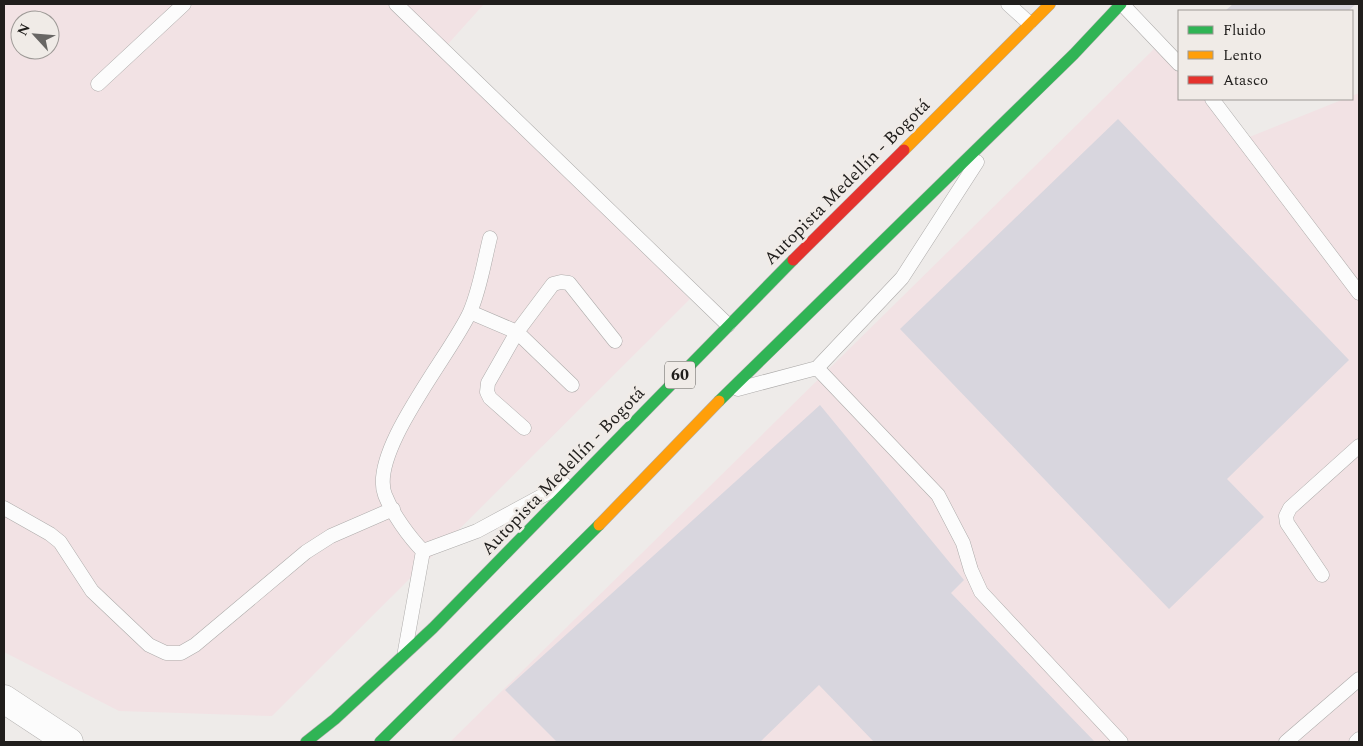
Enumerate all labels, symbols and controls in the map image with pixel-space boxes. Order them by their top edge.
north arrow [10,10,60,60]
legend [1178,10,1353,100]
text: Fluido [1223,19,1266,42]
text: N [12,20,36,39]
text: Lento [1223,44,1262,67]
text: Atasco [1223,69,1268,92]
street label: Autopista Medellín - Bogotá [758,92,937,271]
road number: 60 [665,362,695,388]
street label: Autopista Medellín - Bogotá [475,380,651,562]

